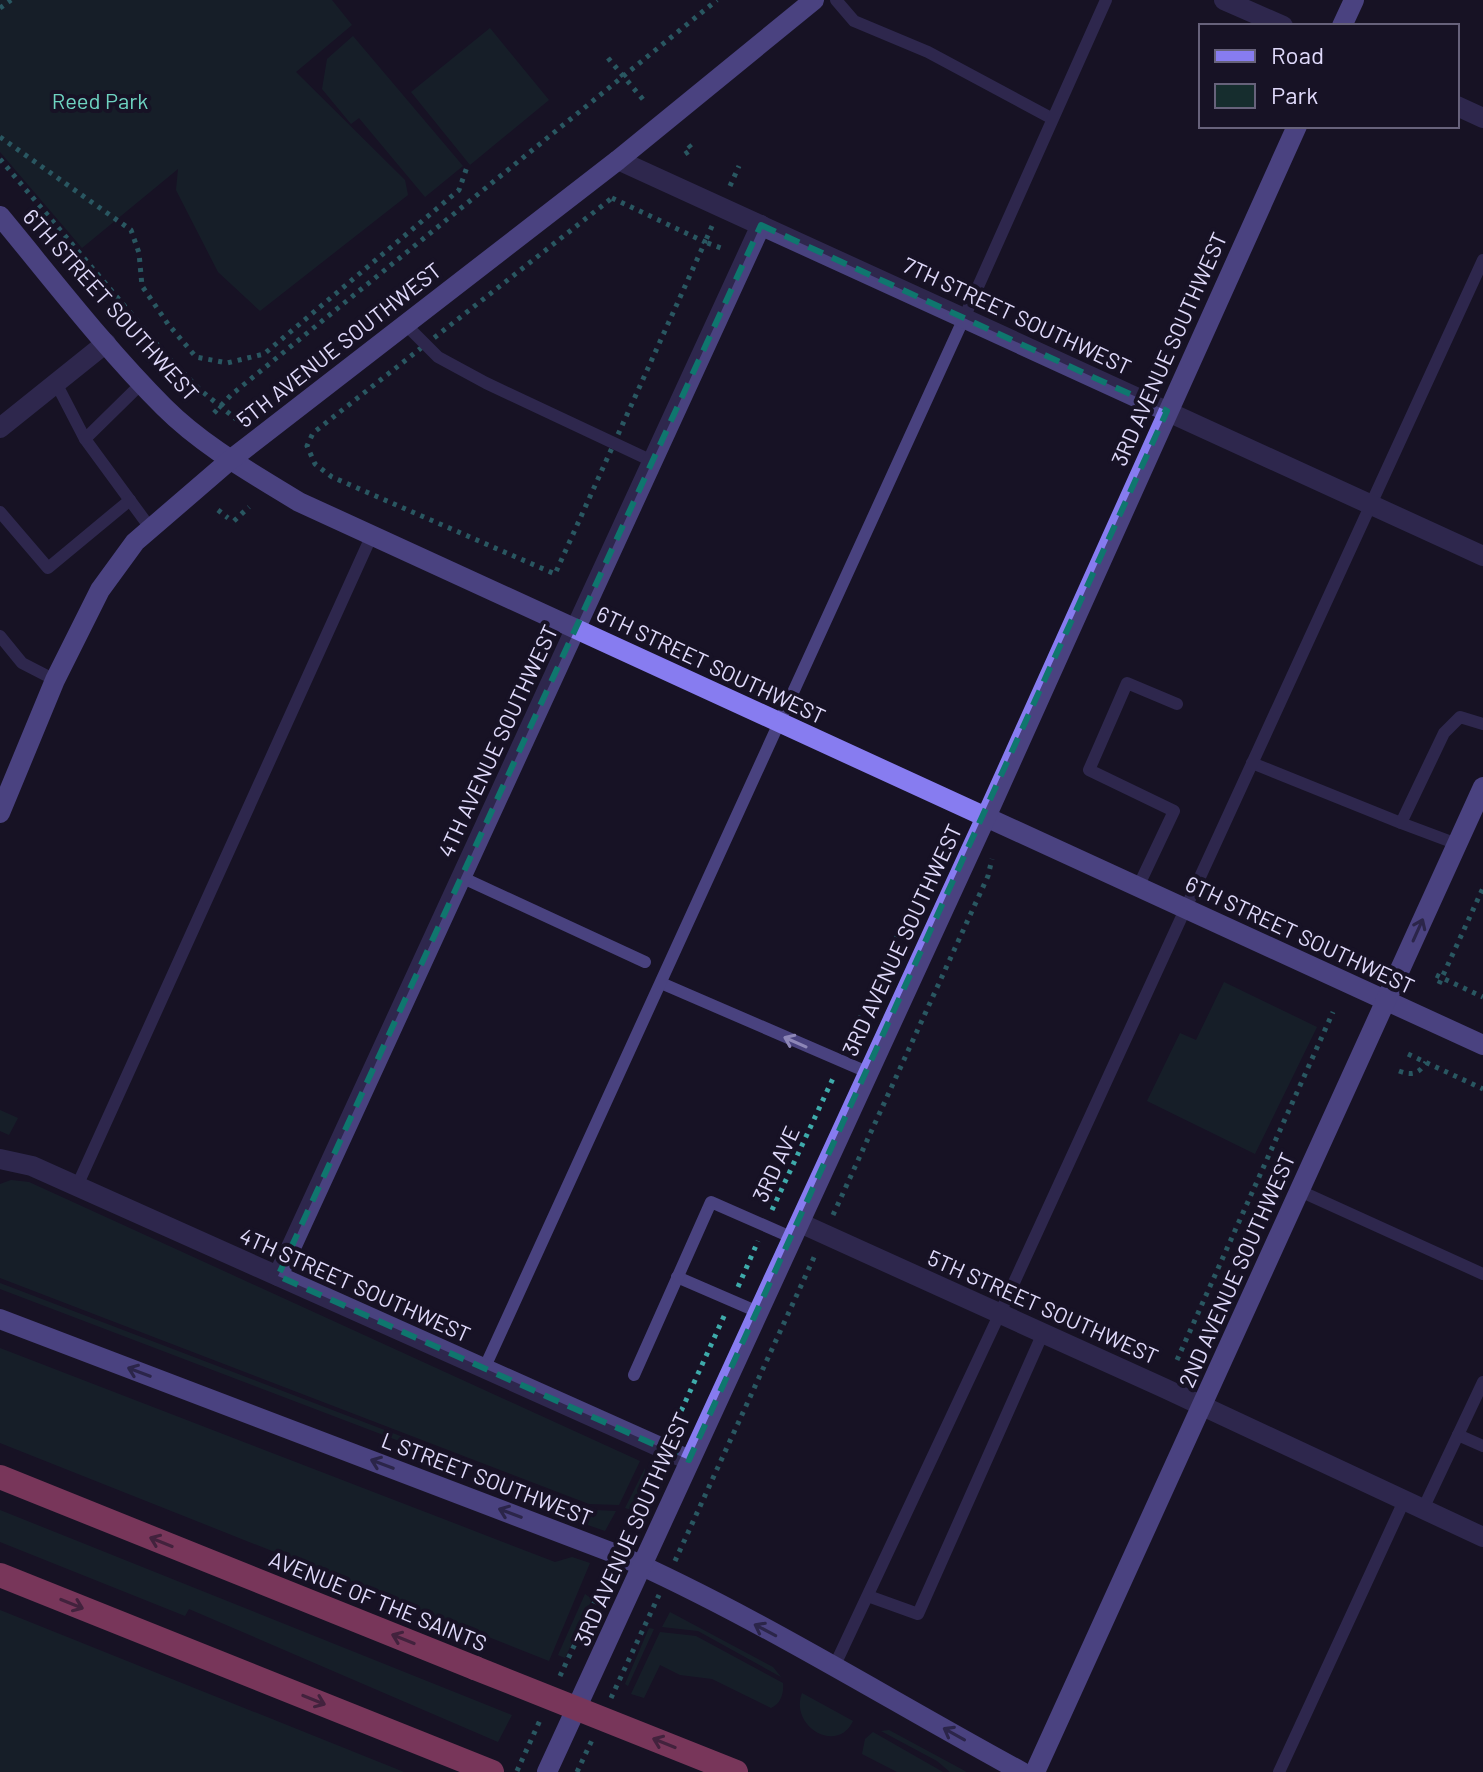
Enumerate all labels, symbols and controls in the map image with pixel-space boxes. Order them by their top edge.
legend [1199,24,1459,128]
text: Road [1271,40,1324,69]
text: Park [1271,80,1318,109]
park label: Reed Park [52,87,148,113]
street label: 6TH STREET SOUTHWEST [19,203,205,406]
street label: 3RD AVENUE SOUTHWEST [1105,228,1231,469]
street label: 7TH STREET SOUTHWEST [899,251,1136,379]
street label: 5TH AVENUE SOUTHWEST [231,256,446,432]
street label: 6TH STREET SOUTHWEST [593,600,830,729]
street label: 4TH AVENUE SOUTHWEST [432,620,562,861]
street label: 3RD AVENUE SOUTHWEST [836,820,966,1060]
street label: 6TH STREET SOUTHWEST [1182,870,1419,999]
one-way arrow [1412,919,1427,943]
one-way arrow [784,1034,808,1049]
street label: 3RD AVE [746,1121,804,1206]
street label: 2ND AVENUE SOUTHWEST [1172,1148,1300,1391]
street label: 4TH STREET SOUTHWEST [236,1221,475,1347]
street label: 5TH STREET SOUTHWEST [924,1243,1163,1369]
one-way arrow [127,1364,152,1378]
street label: 3RD AVENUE SOUTHWEST [568,1408,694,1649]
street label: L STREET SOUTHWEST [378,1426,596,1530]
one-way arrow [370,1456,395,1470]
one-way arrow [498,1505,523,1519]
one-way arrow [149,1534,174,1548]
street label: AVENUE OF THE SAINTS [266,1544,491,1656]
one-way arrow [59,1597,84,1612]
one-way arrow [754,1622,777,1638]
one-way arrow [391,1630,416,1645]
one-way arrow [301,1694,326,1708]
one-way arrow [943,1726,966,1742]
one-way arrow [652,1735,677,1749]

